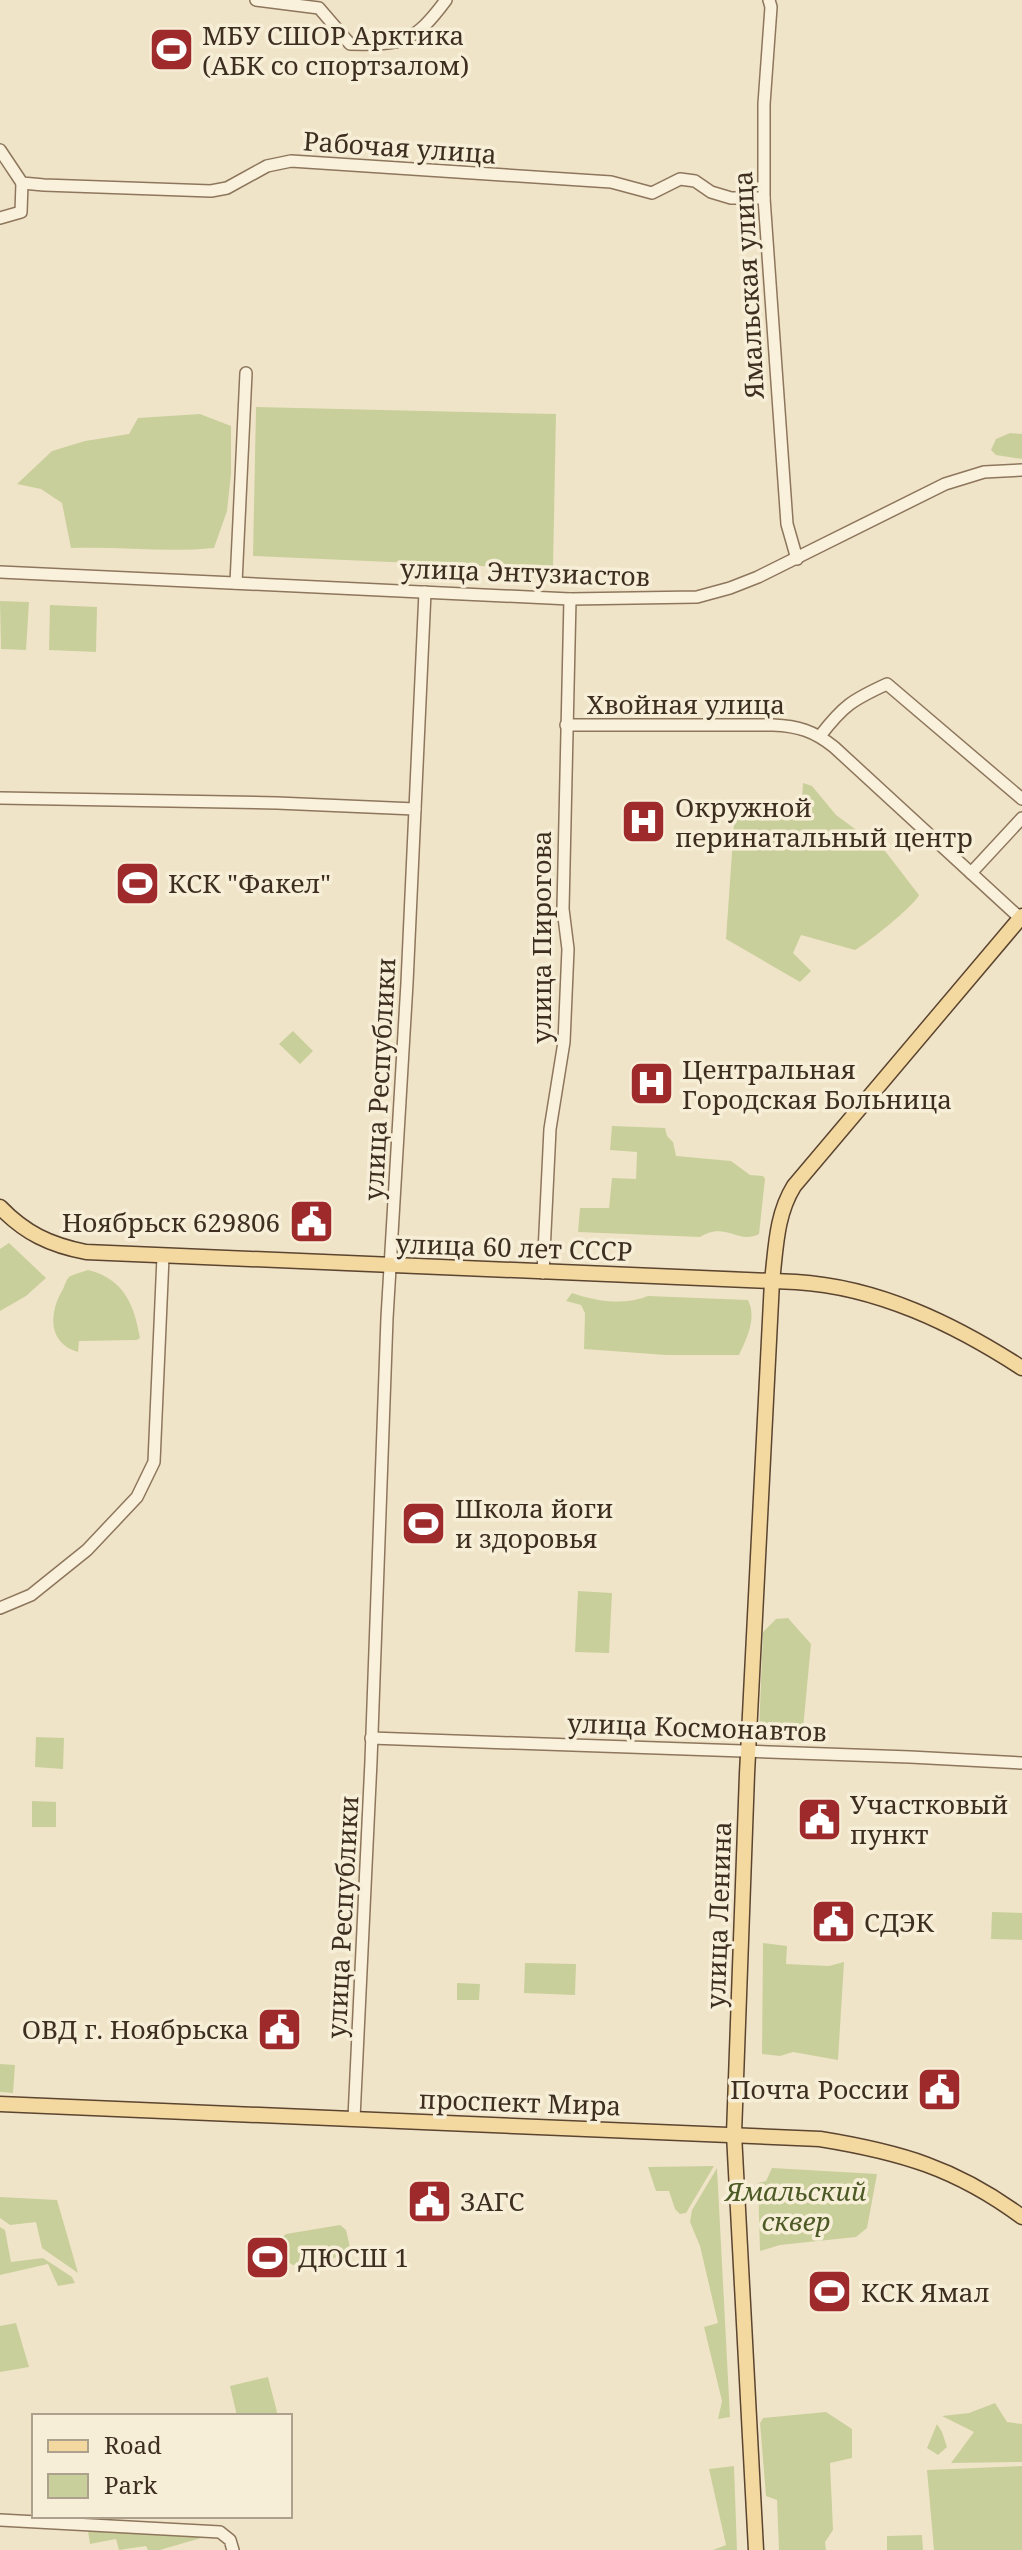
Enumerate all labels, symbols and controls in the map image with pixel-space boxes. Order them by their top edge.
place label: МБУ СШОР Арктика (АБК со спортзалом) [202,17,469,83]
sports icon: МБУ СШОР Арктика (АБК со спортзалом) [147,26,195,74]
street label: Рабочая улица [302,122,498,172]
street label: Ямальская улица [724,170,772,401]
street label: улица Энтузиастов [399,550,651,594]
street label: Хвойная улица [587,686,785,722]
place label: Окружной перинатальный центр [675,789,973,855]
hospital icon: Окружной перинатальный центр [620,798,668,846]
street label: улица Пирогова [523,830,559,1044]
sports icon: КСК "Факел" [113,859,161,907]
place label: КСК "Факел" [168,865,331,901]
street label: улица Республики [355,957,403,1201]
place label: Центральная Городская Больница [682,1051,952,1117]
hospital icon: Центральная Городская Больница [627,1060,675,1108]
public building icon: Ноябрьск 629806 [287,1198,335,1246]
place label: Ноябрьск 629806 [62,1204,280,1240]
street label: улица 60 лет СССР [395,1225,633,1269]
place label: Школа йоги и здоровья [455,1490,613,1556]
sports icon: Школа йоги и здоровья [400,1499,448,1547]
street label: улица Космонавтов [567,1704,827,1750]
place label: Участковый пункт [850,1786,1008,1852]
street label: улица Республики [318,1795,366,2039]
public building icon: Участковый пункт [795,1795,843,1843]
street label: улица Ленина [697,1821,739,2009]
public building icon: СДЭК [809,1898,857,1946]
place label: СДЭК [864,1904,935,1940]
public building icon: ОВД г. Ноябрьска [256,2005,304,2053]
place label: ОВД г. Ноябрьска [22,2011,249,2047]
public building icon: Почта России [916,2065,964,2113]
place label: Почта России [730,2071,909,2107]
street label: проспект Мира [418,2080,622,2124]
park label: Ямальский сквер [724,2173,866,2239]
public building icon: ЗАГС [405,2177,453,2225]
place label: ЗАГС [460,2183,524,2219]
sports icon: ДЮСШ 1 [243,2233,291,2281]
place label: ДЮСШ 1 [298,2239,409,2275]
sports icon: КСК Ямал [806,2268,854,2316]
place label: КСК Ямал [861,2274,990,2310]
legend [32,2414,292,2518]
text: Road [104,2428,162,2461]
text: Park [104,2468,158,2501]

